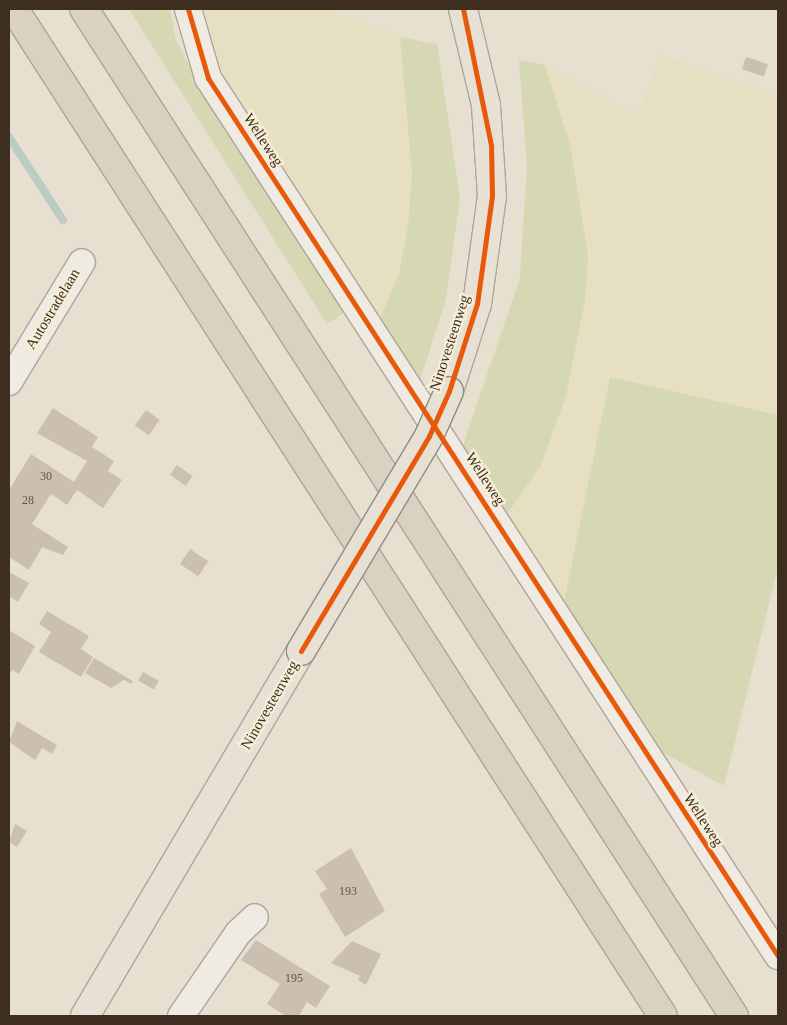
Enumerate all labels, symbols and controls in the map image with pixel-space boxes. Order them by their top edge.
street label: Welleweg [239,110,287,170]
street label: Autostradelaan [22,265,84,353]
street label: Ninovesteenweg [426,293,474,393]
street label: Welleweg [461,449,509,509]
house number: 30 [40,470,52,484]
house number: 28 [22,494,34,508]
street label: Ninovesteenweg [237,657,303,753]
street label: Welleweg [679,790,727,850]
house number: 193 [339,885,357,899]
house number: 195 [285,972,303,986]

